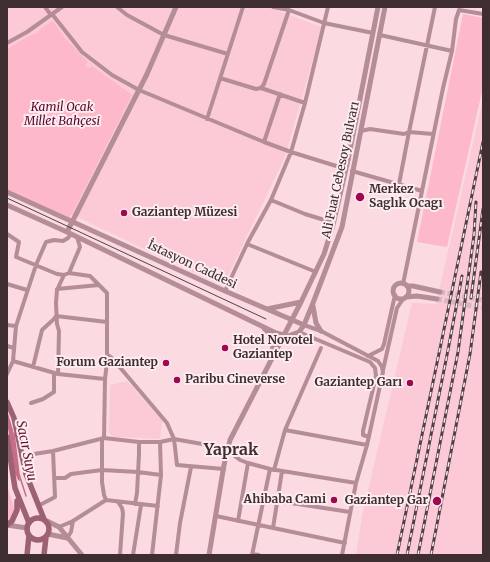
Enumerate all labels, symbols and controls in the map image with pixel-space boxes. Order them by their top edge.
street label: Ali Fuat Cebesoy Bulvarı [319,100,363,240]
park label: Kamil Ocak Millet Bahçesi [24,101,100,129]
place label: Merkez Saglık Ocagı [369,183,443,211]
marker: Merkez Saglık Ocagı [354,191,366,203]
place label: Gaziantep Müzesi [132,206,237,220]
marker: Gaziantep Müzesi [119,208,129,218]
street label: İstasyon Caddesi [145,238,239,292]
place label: Hotel Novotel Gaziantep [233,334,313,362]
marker: Hotel Novotel Gaziantep [220,343,230,353]
place label: Forum Gaziantep [56,356,158,370]
marker: Forum Gaziantep [161,358,171,368]
place label: Paribu Cineverse [185,373,285,387]
marker: Paribu Cineverse [172,375,182,385]
place label: Gaziantep Garı [315,376,402,390]
marker: Gaziantep Garı [405,378,415,388]
water label: Sacır Suyu [12,419,40,483]
district label: Yaprak [204,440,258,460]
place label: Ahibaba Cami [244,493,326,507]
place label: Gaziantep Gar [345,494,428,508]
marker: Ahibaba Cami [329,495,339,505]
marker: Gaziantep Gar [431,495,443,507]

